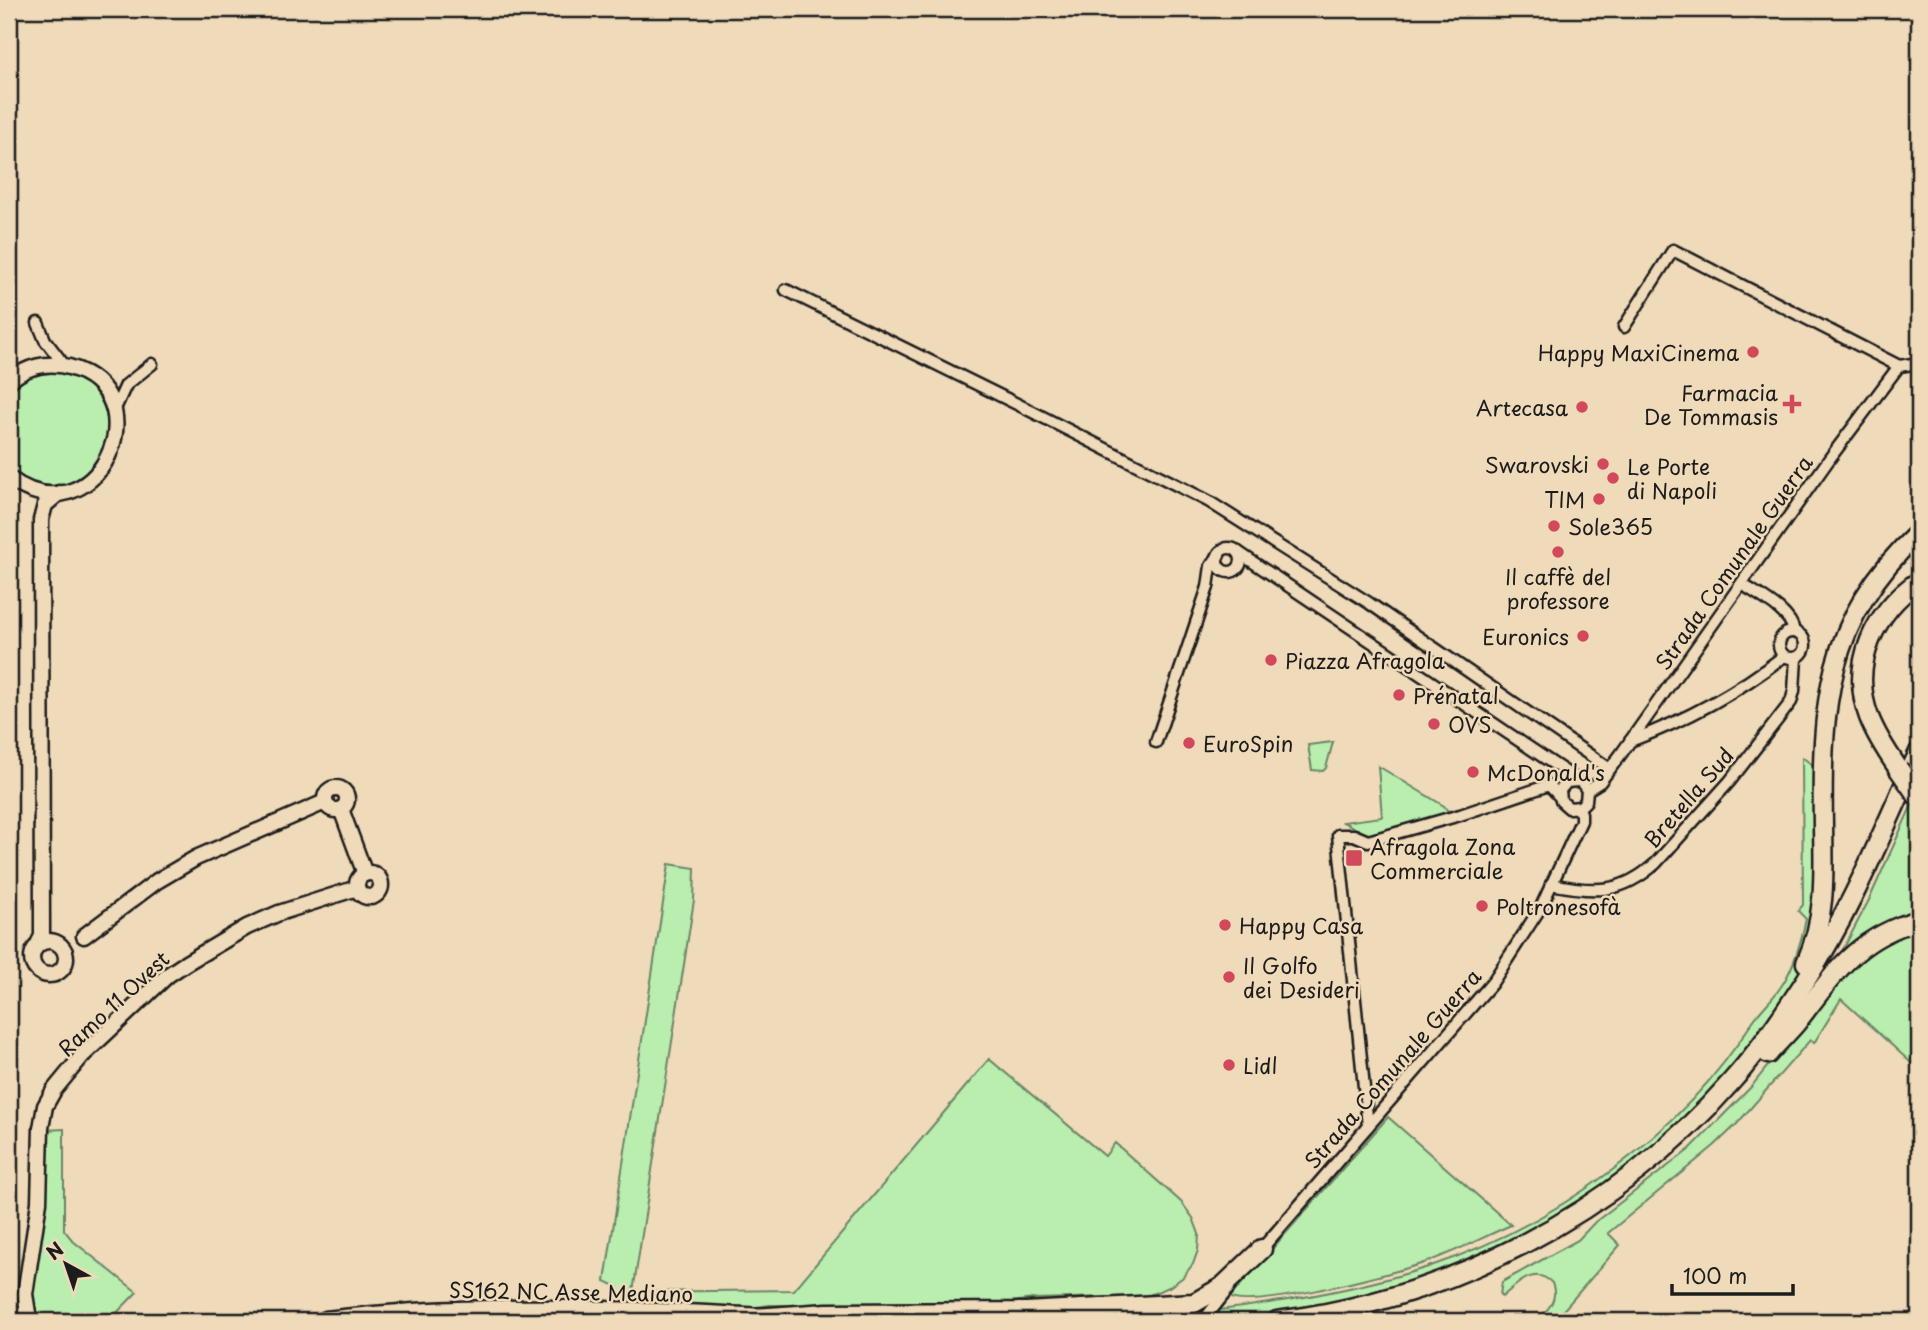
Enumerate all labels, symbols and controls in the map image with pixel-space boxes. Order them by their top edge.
place label: Happy MaxiCinema [1538,336,1739,368]
marker: Happy MaxiCinema [1745,344,1761,360]
place label: Farmacia De Tommasis [1644,376,1778,432]
place label: Artecasa [1476,391,1569,423]
marker: Farmacia De Tommasis [1784,396,1800,412]
marker: Artecasa [1574,399,1590,415]
street label: Strada Comunale Guerra [1647,447,1820,676]
place label: Swarovski [1485,448,1589,480]
place label: Le Porte di Napoli [1627,450,1717,506]
marker: Swarovski [1595,456,1611,472]
marker: Le Porte di Napoli [1605,470,1621,486]
place label: TIM [1544,483,1585,515]
marker: TIM [1591,491,1607,507]
place label: Sole365 [1568,510,1653,542]
marker: Sole365 [1546,518,1562,534]
marker: Il caffè del professore [1550,544,1566,560]
place label: Il caffè del professore [1505,560,1611,616]
place label: Euronics [1482,620,1569,652]
marker: Euronics [1575,628,1591,644]
place label: Piazza Afragola [1285,644,1445,676]
marker: Piazza Afragola [1263,652,1279,668]
place label: Prénatal [1413,679,1499,711]
marker: Prénatal [1391,687,1407,703]
place label: OVS [1448,708,1492,740]
marker: OVS [1426,716,1442,732]
place label: EuroSpin [1203,727,1293,759]
marker: EuroSpin [1181,735,1197,751]
street label: Bretella Sud [1636,740,1740,854]
place label: McDonald's [1487,756,1605,788]
marker: McDonald's [1465,764,1481,780]
place label: Afragola Zona Commerciale [1370,830,1515,886]
marker: Afragola Zona Commerciale [1344,848,1364,868]
place label: Poltronesofà [1496,890,1621,922]
marker: Poltronesofà [1474,898,1490,914]
place label: Happy Casa [1239,909,1364,941]
marker: Happy Casa [1217,917,1233,933]
street label: Ramo 11 Ovest [50,943,176,1063]
place label: Il Golfo dei Desideri [1243,949,1360,1005]
street label: Strada Comunale Guerra [1296,960,1489,1175]
marker: Il Golfo dei Desideri [1221,969,1237,985]
place label: Lidl [1243,1049,1278,1081]
marker: Lidl [1221,1057,1237,1073]
north arrow [32,1228,102,1298]
text: N [40,1235,69,1266]
scale bar [1672,1253,1793,1297]
text: 100 m [1683,1259,1747,1291]
street label: SS162 NC Asse Mediano [449,1273,693,1309]

